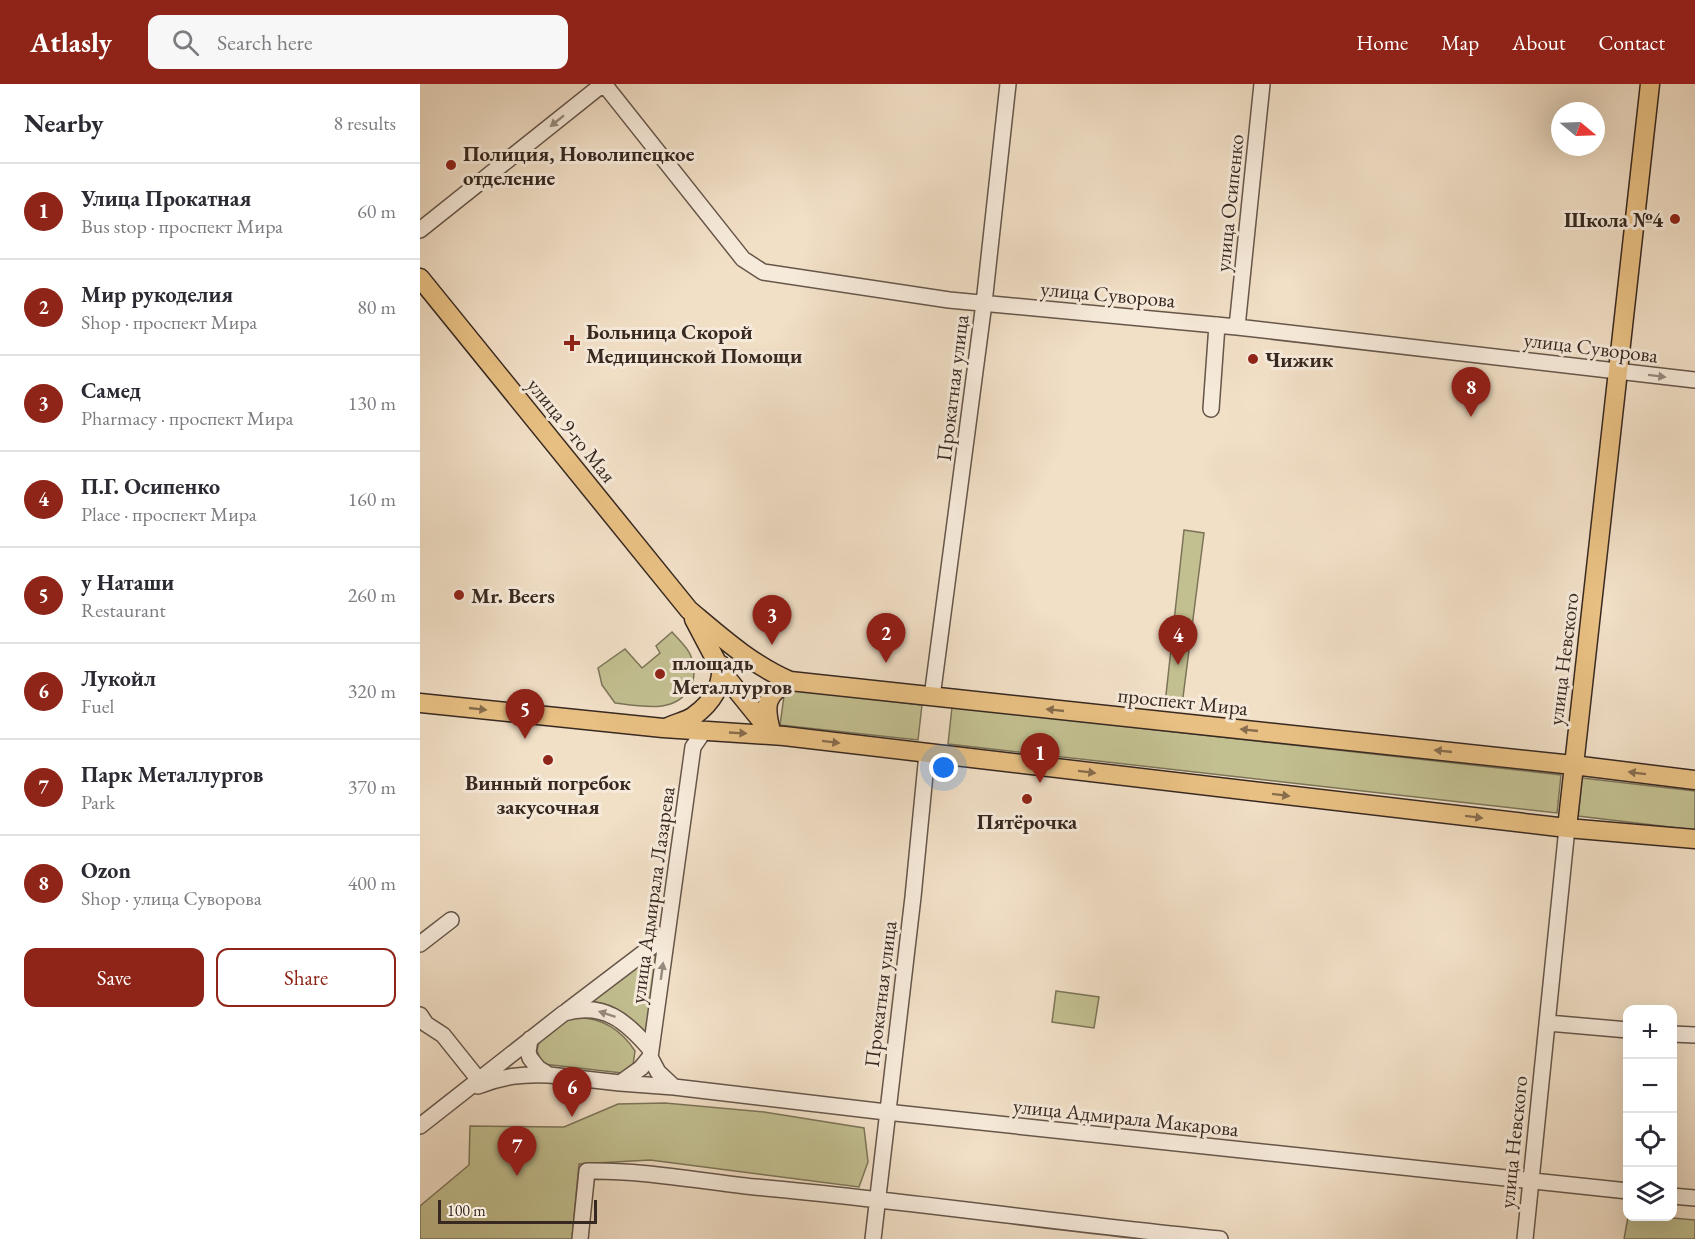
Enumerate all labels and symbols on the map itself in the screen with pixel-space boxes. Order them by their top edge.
north arrow [1551,102,1605,156]
one-way arrow [549,114,565,127]
street label: улица Осипенко [1208,133,1250,273]
place label: Полиция, Новолипецкое отделение [463,140,695,191]
marker: Полиция, Новолипецкое отделение [444,158,458,172]
place label: Школа №4 [1564,206,1664,233]
marker: Школа №4 [1668,212,1682,226]
street label: улица Суворова [1039,275,1177,313]
street label: Прокатная улица [930,313,974,463]
place label: Больница Скорой Медицинской Помощи [586,318,802,369]
street label: улица Суворова [1522,325,1660,369]
marker: Больница Скорой Медицинской Помощи [563,334,581,352]
place label: Чижик [1265,346,1334,373]
marker: Чижик [1246,352,1260,366]
pin: 8 [1452,368,1490,417]
one-way arrow [1647,371,1666,380]
street label: улица 9-го Мая [521,372,623,488]
place label: Mr. Beers [471,582,555,609]
marker: Mr. Beers [452,588,466,602]
street label: улица Невского [1541,591,1585,727]
pin: 3 [752,596,792,645]
pin: 2 [866,614,906,663]
pin: 4 [1158,616,1197,665]
place label: площадь Металлургов [672,649,792,700]
marker: площадь Металлургов [653,667,667,681]
street label: проспект Мира [1117,681,1250,721]
pin: 5 [506,690,544,739]
one-way arrow [469,704,488,714]
one-way arrow [1046,705,1065,715]
one-way arrow [1240,725,1259,735]
one-way arrow [729,729,748,738]
pin: 1 [1020,734,1060,783]
one-way arrow [821,737,840,747]
one-way arrow [1434,746,1453,756]
marker: Винный погребок закусочная [541,753,555,767]
your location [929,753,958,782]
one-way arrow [1078,767,1097,776]
one-way arrow [1627,768,1646,778]
place label: Винный погребок закусочная [465,769,631,820]
street label: улица Адмирала Лазарева [623,784,681,1005]
one-way arrow [1271,790,1290,799]
marker: Пятёрочка [1020,792,1034,806]
place label: Пятёрочка [977,808,1078,835]
one-way arrow [1465,813,1484,822]
street label: Прокатная улица [858,919,902,1069]
one-way arrow [658,962,667,981]
one-way arrow [597,1009,615,1018]
pin: 6 [552,1068,592,1117]
street label: улица Невского [1493,1074,1533,1210]
street label: улица Адмирала Макарова [1012,1092,1241,1142]
pin: 7 [498,1126,536,1176]
scale bar [438,1197,597,1224]

